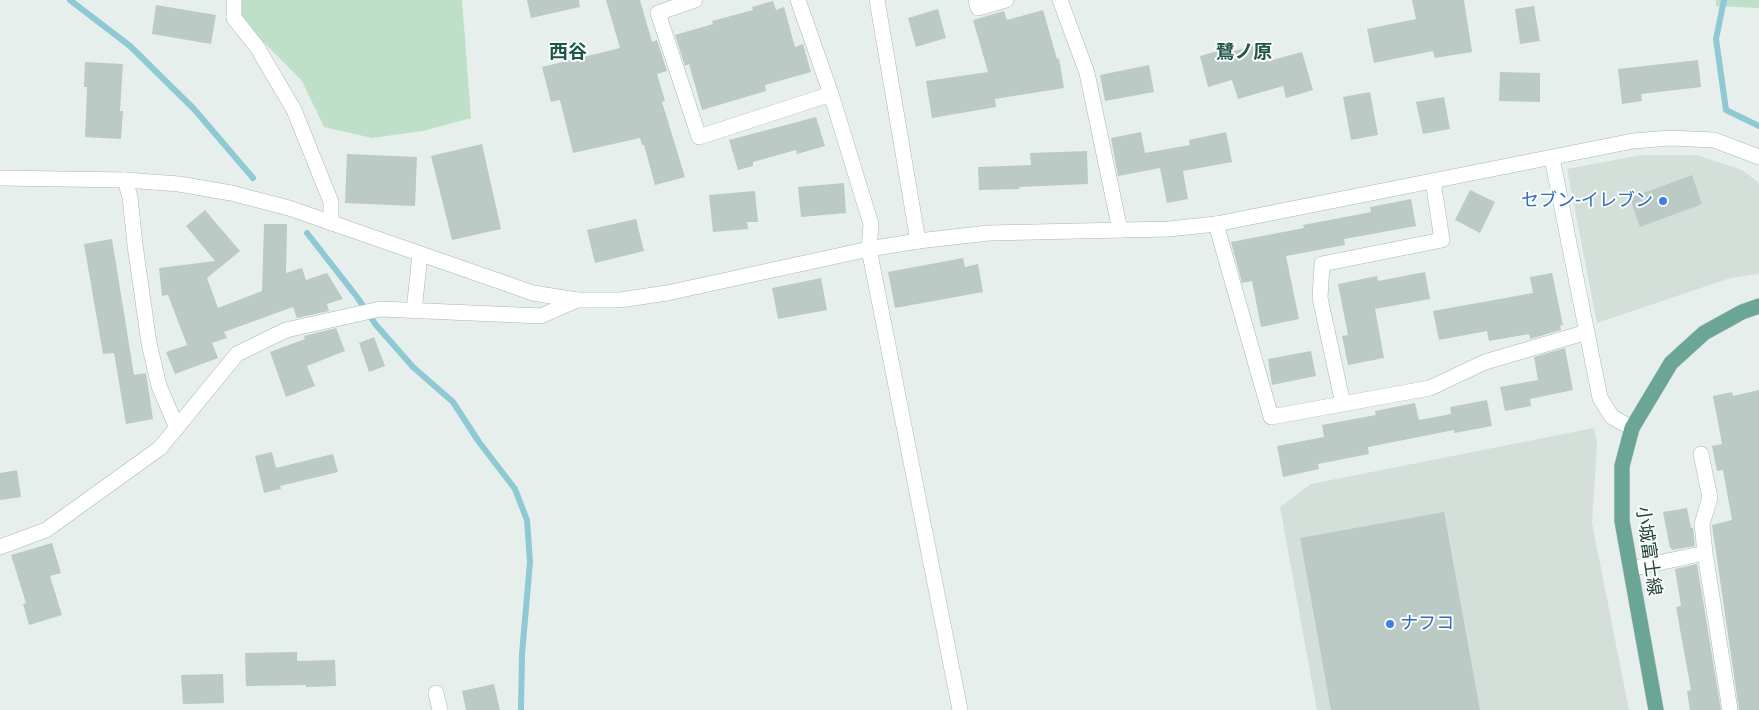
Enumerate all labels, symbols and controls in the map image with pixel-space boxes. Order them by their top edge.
district label: 西谷 [549,42,587,64]
district label: 鷺ノ原 [1216,42,1272,64]
place label: セブン-イレブン [1521,190,1653,212]
marker: セブン-イレブン [1657,195,1669,207]
street label: 小城富士線 [1631,505,1665,597]
place label: ナフコ [1400,613,1454,635]
marker: ナフコ [1384,618,1396,630]

